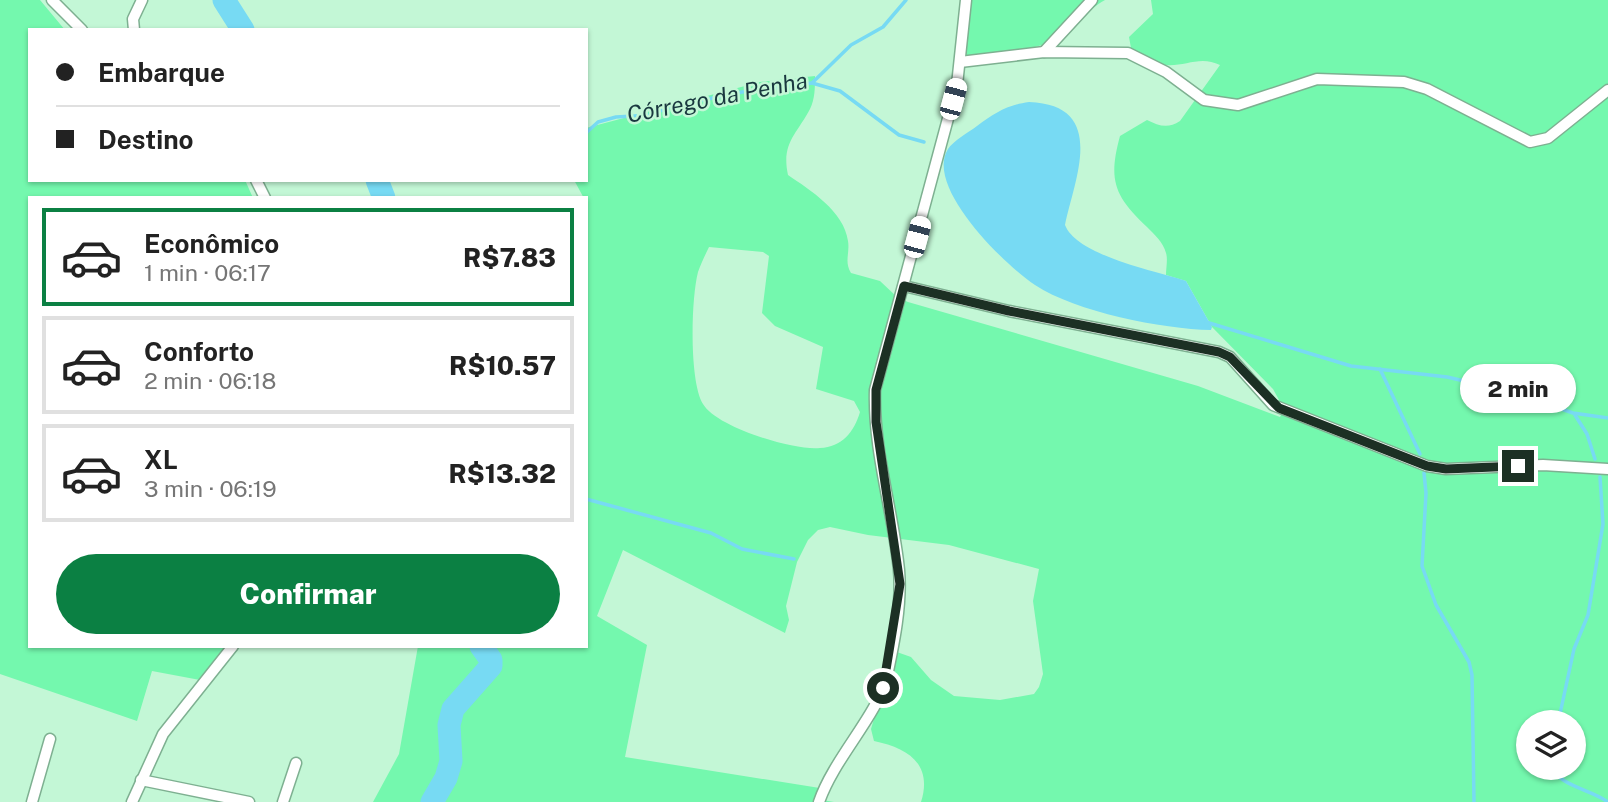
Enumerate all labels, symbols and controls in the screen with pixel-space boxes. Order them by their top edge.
text: Embarque [98,57,225,88]
water label: Córrego da Penha [624,66,810,128]
car [938,76,969,122]
text: Destino [98,124,194,155]
car [902,214,933,260]
icon: car [60,226,123,289]
text: Econômico [144,228,279,259]
text: R$7.83 [463,242,556,273]
text: 1 min · 06:17 [144,259,271,286]
icon: car [60,334,123,397]
text: Conforto [144,336,254,367]
text: R$10.57 [449,350,556,381]
callout: 2 min [1460,364,1576,414]
text: 2 min · 06:18 [144,367,276,394]
text: 2 min [1487,375,1549,402]
icon: car [60,442,123,505]
text: XL [144,444,178,475]
route end [1502,450,1534,482]
text: R$13.32 [448,458,556,489]
text: 3 min · 06:19 [144,475,277,502]
button: Confirmar [56,554,560,634]
route start [867,672,899,704]
map controls [1516,710,1586,780]
button: layers [1516,710,1586,780]

